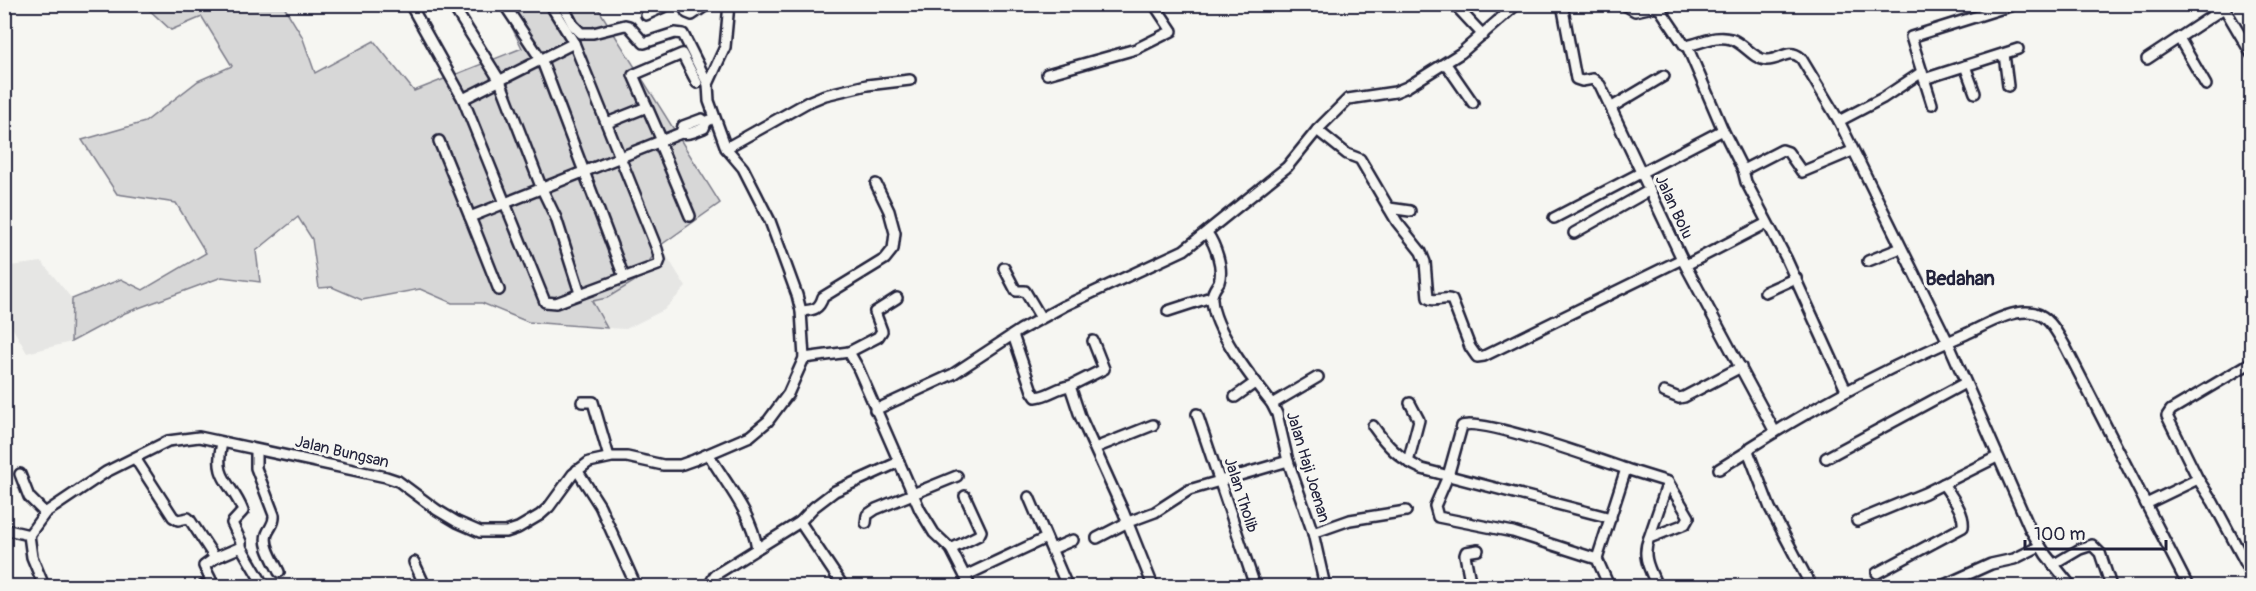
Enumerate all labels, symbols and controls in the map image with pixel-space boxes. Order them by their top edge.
street label: Jalan Bolu [1651,172,1697,242]
district label: Bedahan [1925,266,1995,291]
street label: Jalan Haji Joenan [1282,409,1334,525]
street label: Jalan Bungsan [293,431,391,473]
street label: Jalan Tholib [1219,455,1263,535]
scale bar [2025,513,2166,551]
text: 100 m [2034,523,2086,546]

